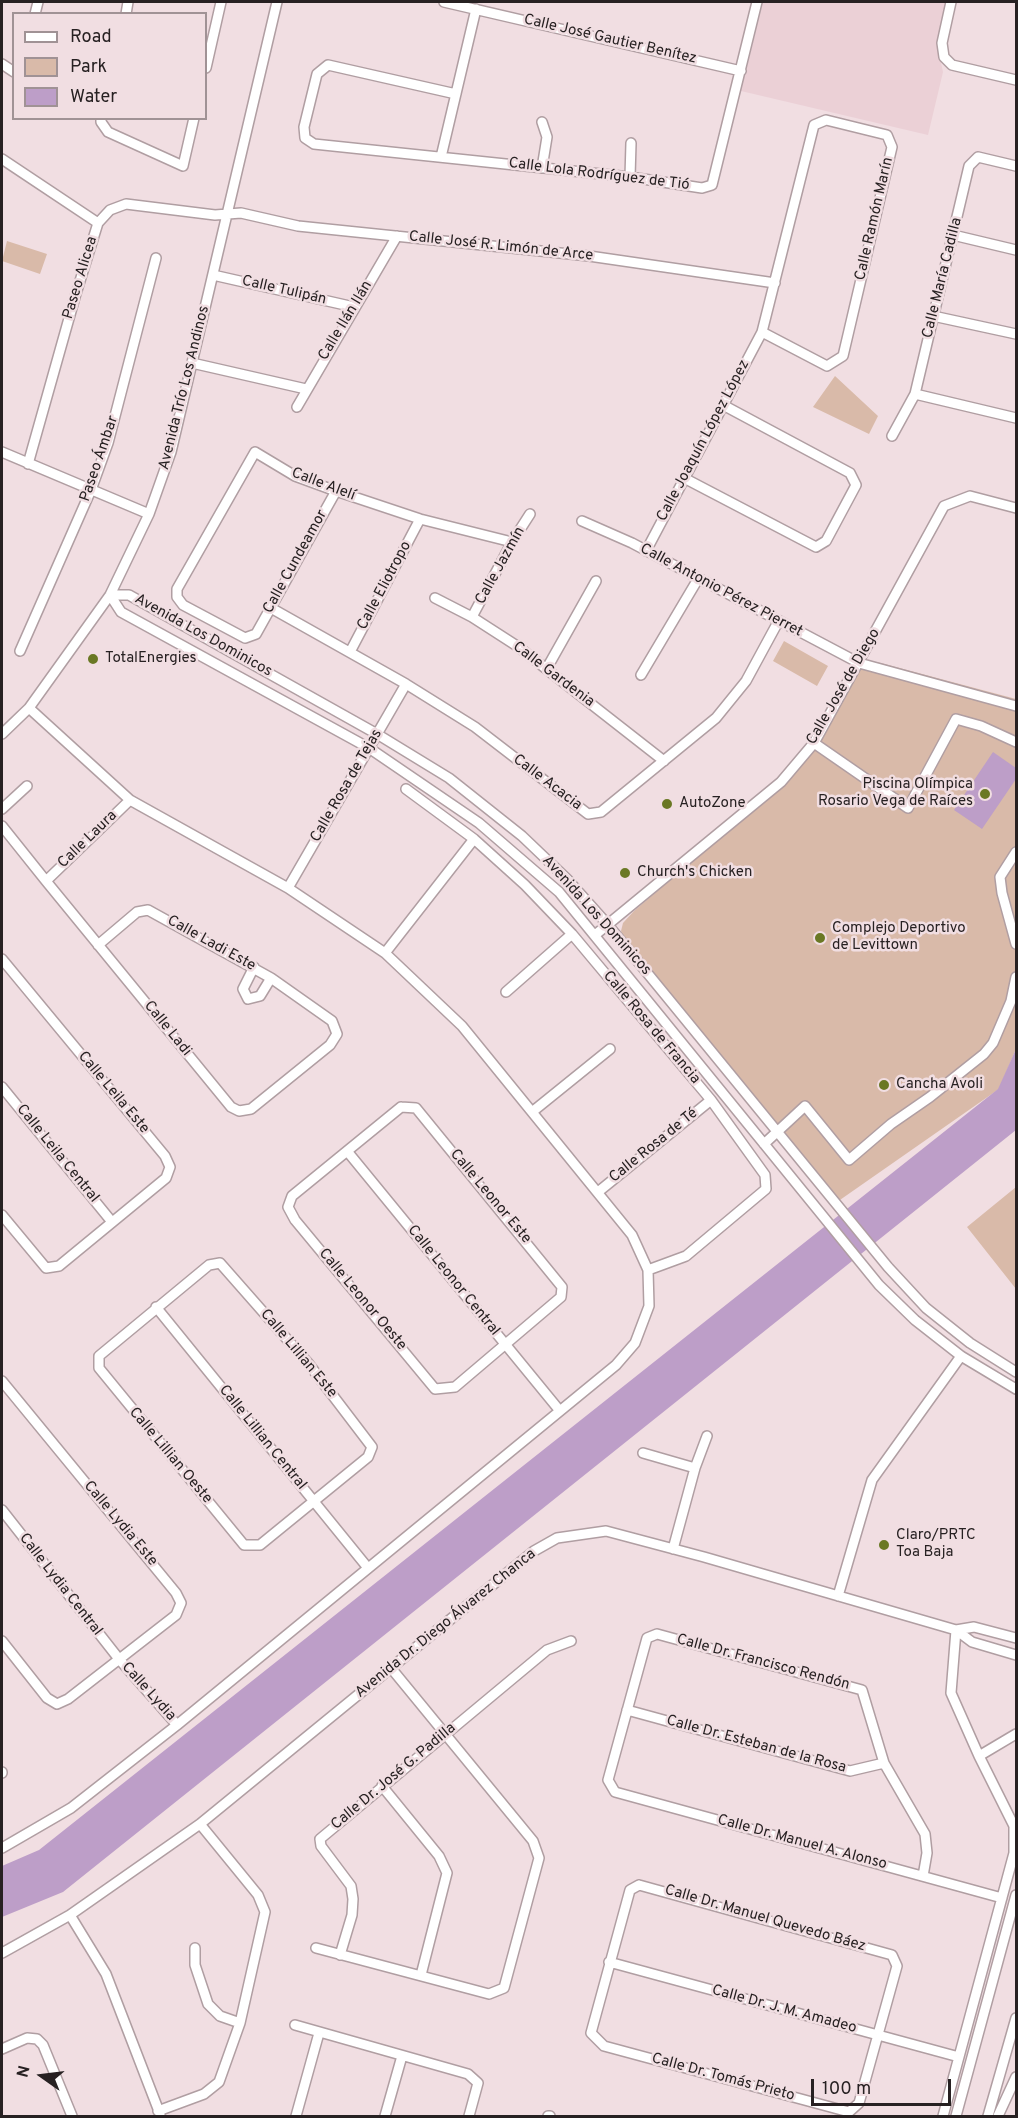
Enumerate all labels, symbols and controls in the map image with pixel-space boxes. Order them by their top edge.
street label: Calle José Gautier Benítez [522,11,698,69]
legend [12,12,207,120]
text: Road [70,26,112,49]
text: Park [70,56,107,79]
text: Water [70,86,117,109]
street label: Calle Lola Rodríguez de Tió [507,155,691,195]
street label: Calle Ramón Marín [852,156,898,282]
street label: Calle María Cadilla [919,216,967,340]
street label: Calle José R. Limón de Arce [408,228,594,266]
street label: Paseo Alicea [60,234,102,322]
street label: Calle Tulipán [240,273,328,309]
street label: Calle Ilán Ilán [315,278,377,364]
street label: Avenida Trío Los Andinos [156,304,214,472]
street label: Calle Joaquín López López [654,357,754,525]
street label: Paseo Ámbar [77,414,123,504]
street label: Calle Alelí [289,465,357,505]
street label: Calle Cundeamor [260,507,332,617]
street label: Calle Jazmín [472,524,530,608]
street label: Calle Eliotropo [354,539,416,633]
street label: Calle Antonio Pérez Pierret [637,540,805,642]
street label: Avenida Los Dominicos [131,591,275,681]
street label: Calle José de Diego [803,626,885,748]
street label: Calle Gardenia [509,638,597,712]
place label: TotalEnergies [105,650,196,668]
marker: TotalEnergies [86,652,100,666]
street label: Calle Rosa de Tejas [307,726,387,846]
street label: Calle Acacia [509,751,585,815]
place label: Piscina Olímpica Rosario Vega de Raíces [818,776,973,811]
marker: Piscina Olímpica Rosario Vega de Raíces [978,787,992,801]
place label: AutoZone [679,795,746,813]
marker: AutoZone [660,797,674,811]
street label: Calle Laura [55,807,121,873]
street label: Avenida Los Dominicos [538,853,654,979]
place label: Church's Chicken [637,864,753,882]
marker: Church's Chicken [618,866,632,880]
street label: Calle Ladi Este [164,912,258,976]
place label: Complejo Deportivo de Levittown [832,920,966,955]
marker: Complejo Deportivo de Levittown [813,931,827,945]
street label: Calle Rosa de Francia [598,968,704,1088]
street label: Calle Ladi [139,998,195,1060]
street label: Calle Leila Este [73,1048,153,1138]
place label: Cancha Avoli [896,1076,983,1094]
marker: Cancha Avoli [877,1078,891,1092]
street label: Calle Leila Central [12,1101,102,1207]
street label: Calle Rosa de Té [606,1105,702,1187]
street label: Calle Leonor Este [445,1146,535,1248]
street label: Calle Leonor Central [403,1222,503,1340]
street label: Calle Leonor Oeste [314,1245,410,1355]
street label: Calle Lillian Este [256,1306,340,1402]
street label: Calle Lillian Central [214,1382,310,1494]
street label: Calle Lillian Oeste [124,1404,216,1508]
street label: Calle Lydia Este [79,1478,161,1570]
place label: Claro/PRTC Toa Baja [896,1527,976,1562]
street label: Calle Lydia Central [14,1530,106,1640]
marker: Claro/PRTC Toa Baja [877,1538,891,1552]
street label: Avenida Dr. Diego Álvarez Chanca [352,1546,540,1702]
street label: Calle Dr. Francisco Rendón [674,1631,852,1695]
street label: Calle Lydia [117,1659,179,1725]
street label: Calle Dr. Esteban de la Rosa [664,1712,848,1778]
street label: Calle Dr. José G. Padilla [328,1720,460,1834]
street label: Calle Dr. Manuel A. Alonso [715,1812,889,1874]
street label: Calle Dr. Manuel Quevedo Báez [662,1882,868,1956]
street label: Calle Dr. J. M. Amadeo [710,1982,858,2038]
north arrow [12,2046,72,2106]
street label: Calle Dr. Tomás Prieto [650,2050,796,2106]
text: N [13,2064,36,2080]
scale bar [814,2067,954,2105]
text: 100 m [822,2078,871,2101]

